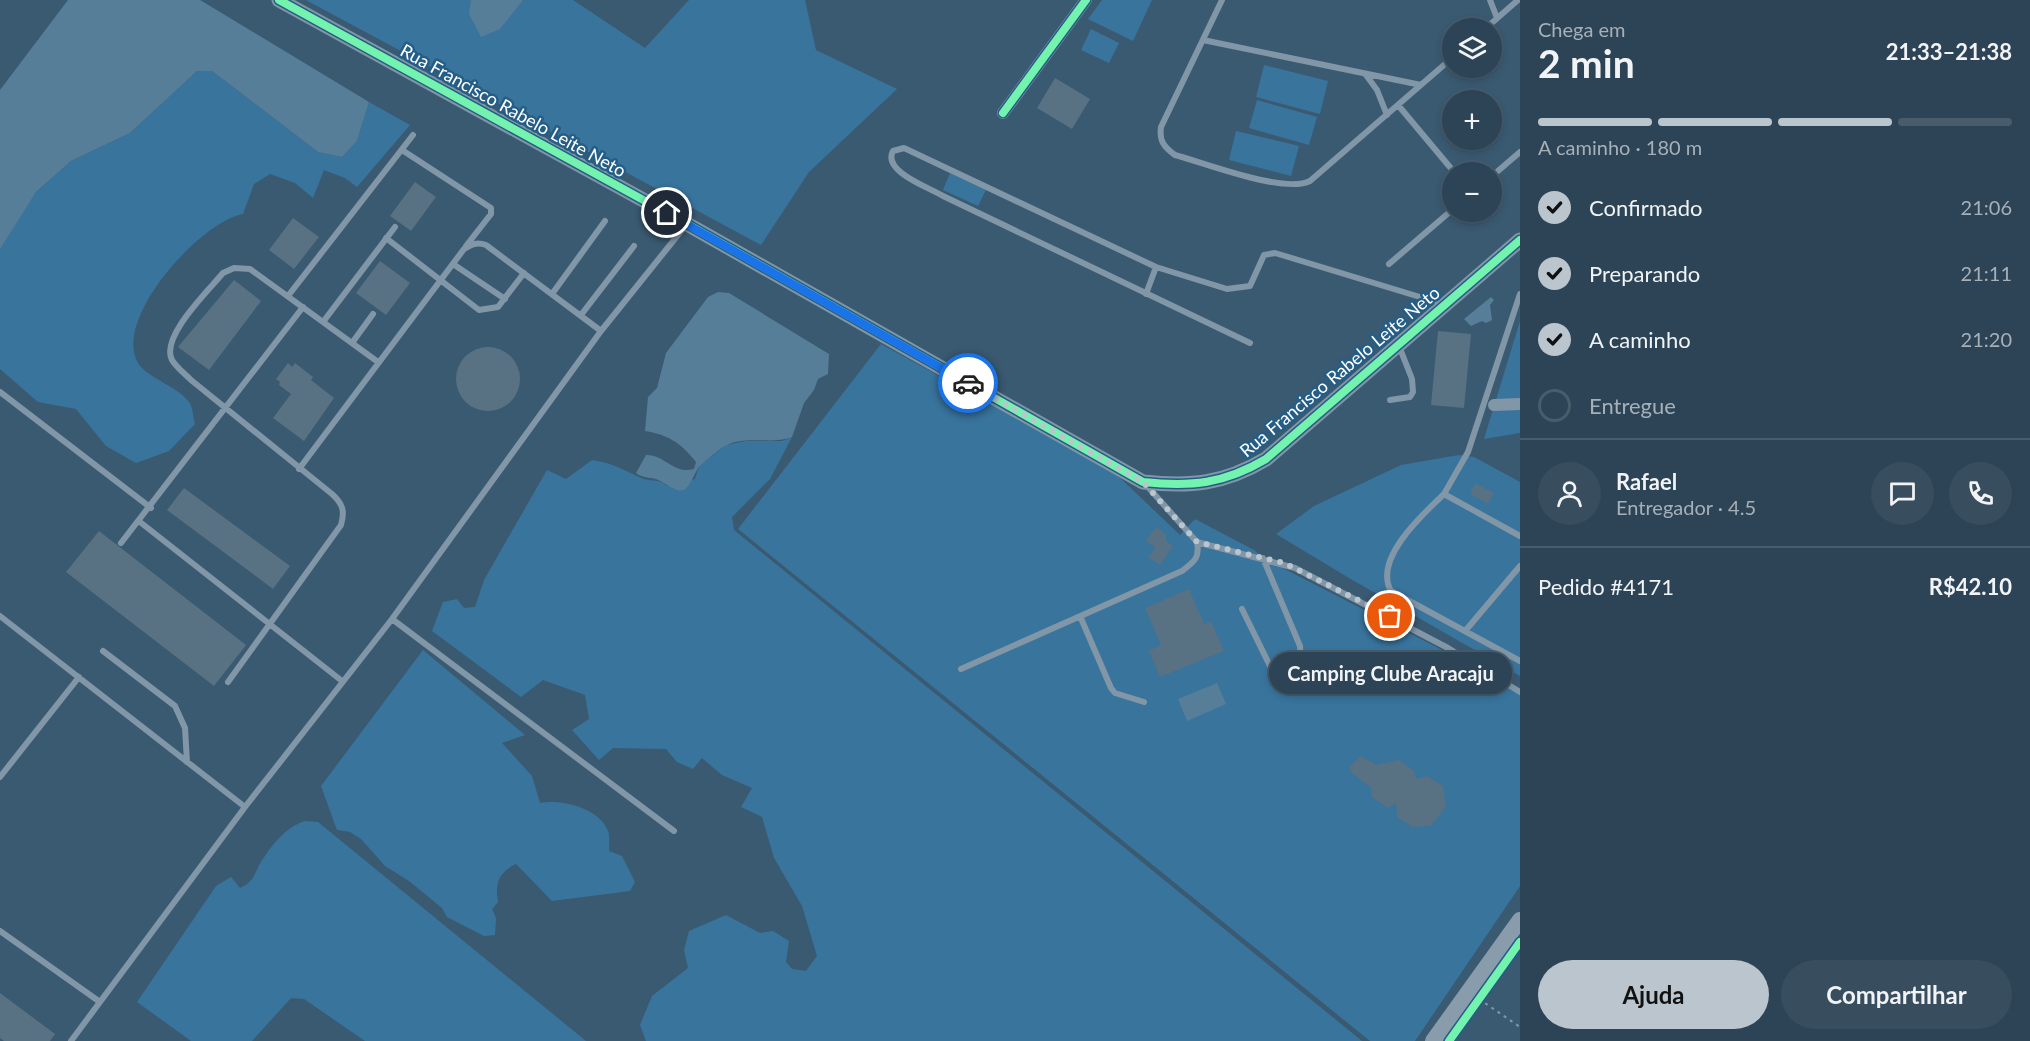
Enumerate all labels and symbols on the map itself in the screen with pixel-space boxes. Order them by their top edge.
street label: Rua Francisco Rabelo Leite Neto [397,39,630,181]
pin [641,187,692,238]
street label: Rua Francisco Rabelo Leite Neto [1235,281,1444,461]
courier [938,353,998,413]
pin [1364,590,1415,641]
callout: Camping Clube Aracaju [1268,652,1512,694]

